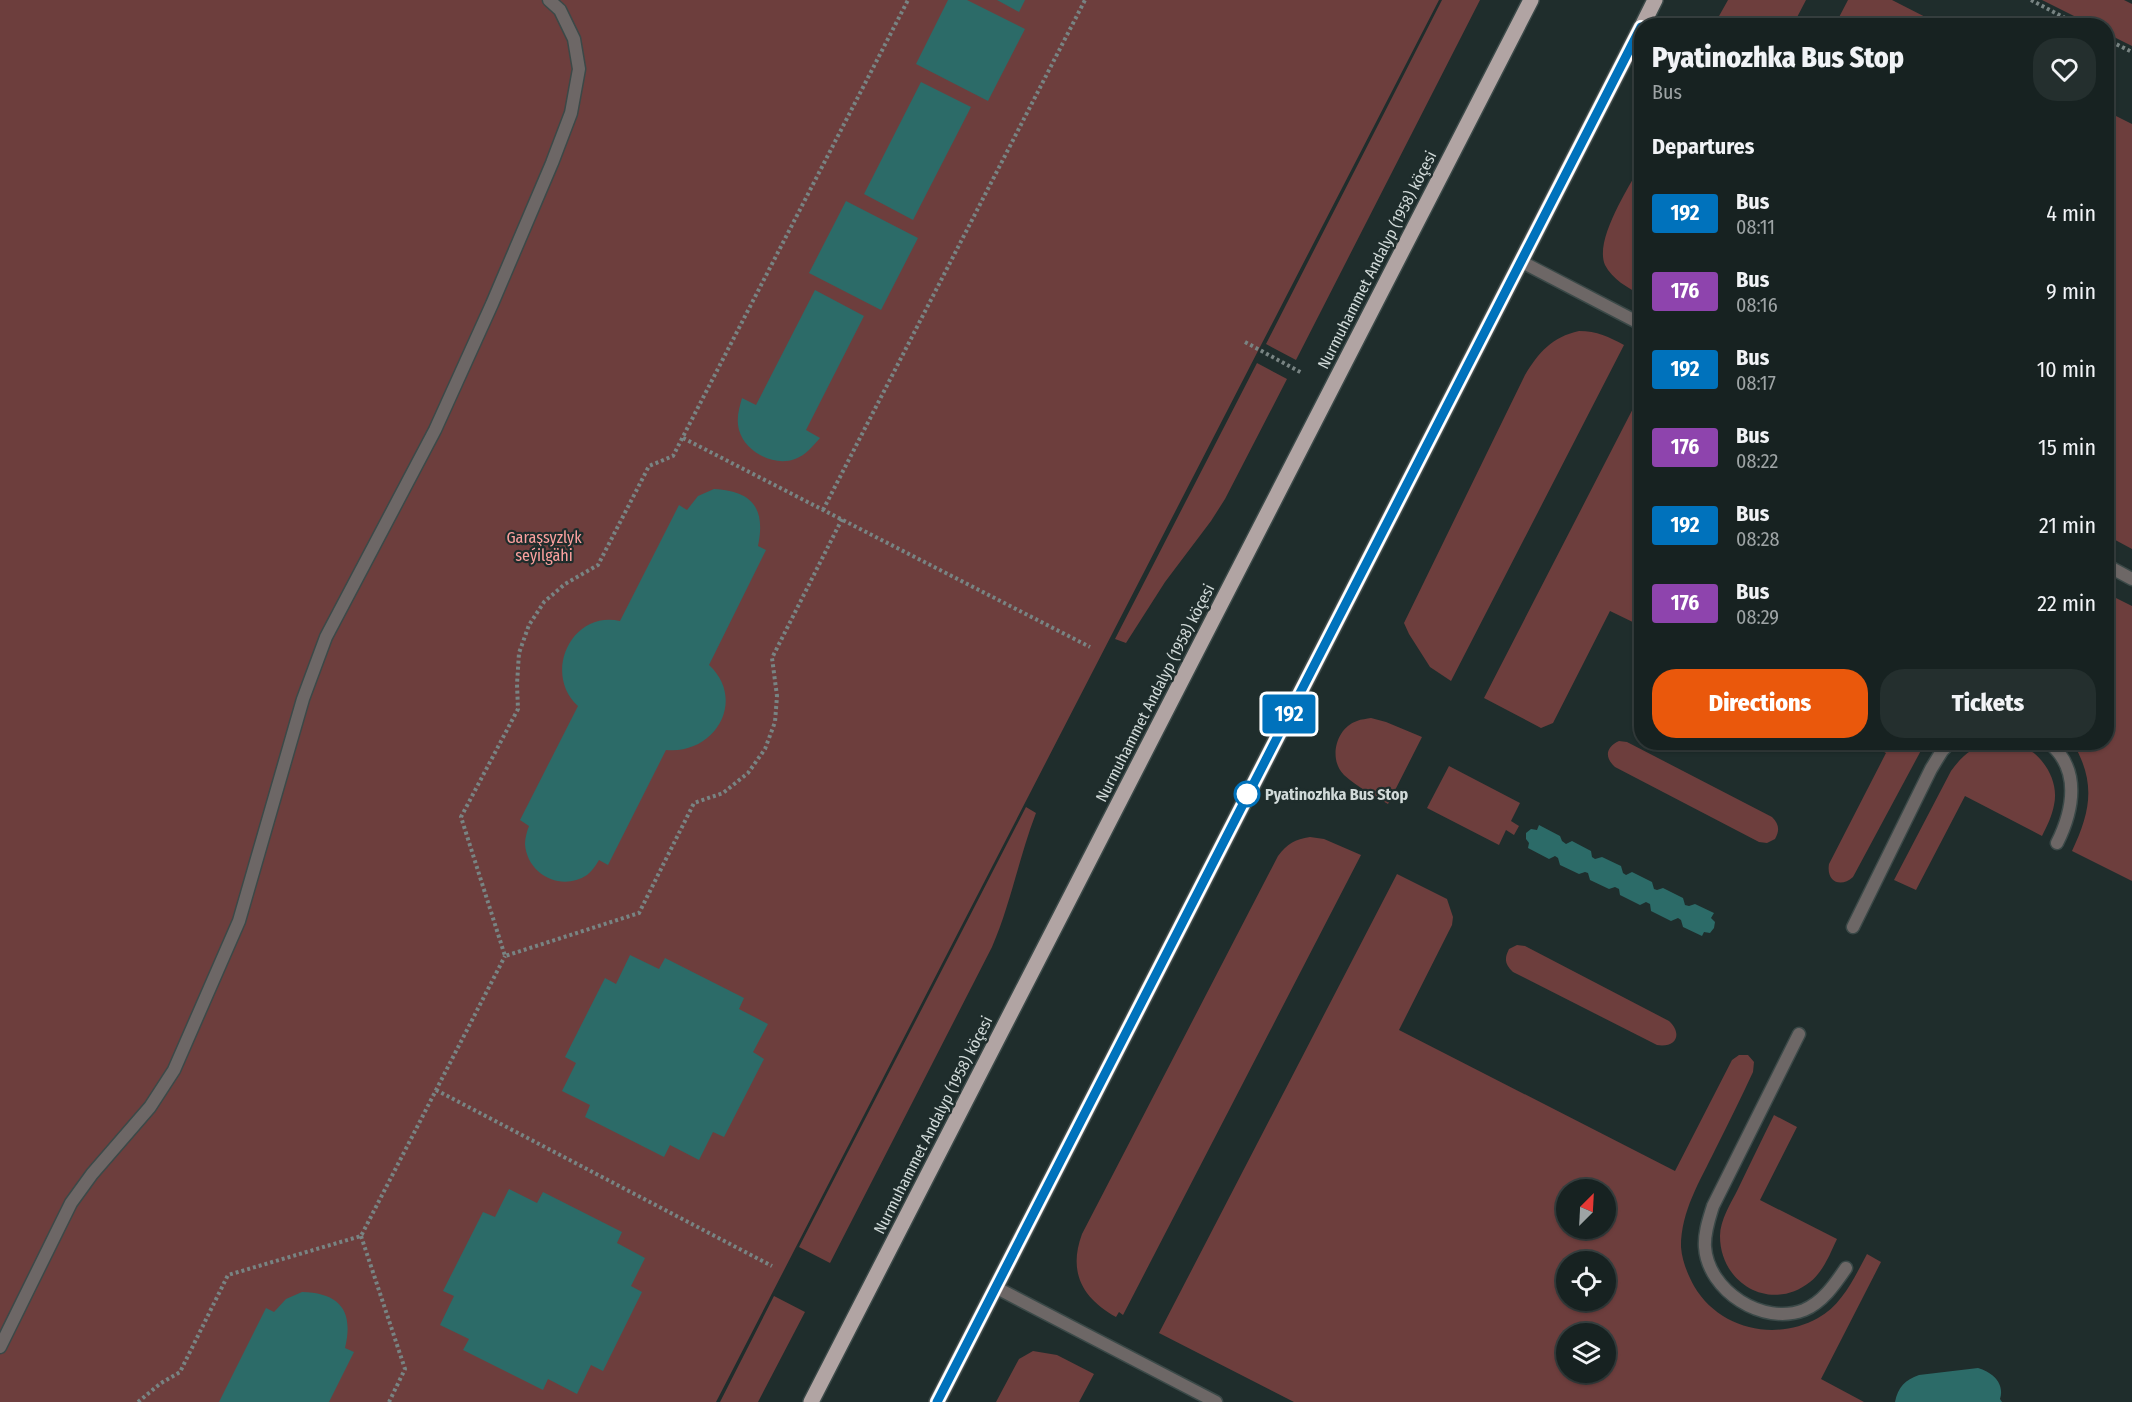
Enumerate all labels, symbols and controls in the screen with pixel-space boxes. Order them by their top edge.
button: heart [2033,38,2096,101]
text: Pyatinozhka Bus Stop [1652,41,1904,74]
text: Bus [1652,80,1682,104]
text: Departures [1652,133,1754,160]
street label: Nurmuhammet Andalyp (1958) köçesi [1314,148,1440,372]
text: Bus [1736,188,1769,215]
text: 192 [1670,200,1700,226]
text: 4 min [2046,200,2096,227]
text: 08:11 [1736,215,1775,239]
text: Bus [1736,266,1769,293]
text: 176 [1671,278,1699,304]
text: 9 min [2046,278,2096,305]
text: 08:16 [1736,293,1778,317]
text: Bus [1736,344,1769,371]
text: 192 [1670,356,1700,382]
text: 10 min [2037,356,2096,383]
text: 08:17 [1736,371,1776,395]
text: Bus [1736,422,1769,449]
text: 176 [1671,434,1699,460]
text: 15 min [2038,434,2096,461]
text: 08:22 [1736,449,1778,473]
text: Bus [1736,500,1769,527]
text: 192 [1670,512,1700,538]
text: 21 min [2039,512,2096,539]
text: 08:28 [1736,527,1779,551]
park label: Garaşsyzlyk seýilgähi [506,528,582,565]
text: Bus [1736,578,1769,605]
street label: Nurmuhammet Andalyp (1958) köçesi [1092,581,1218,805]
text: 176 [1671,590,1699,616]
text: 22 min [2037,590,2096,617]
text: 08:29 [1736,605,1779,629]
button: Directions [1652,669,1868,738]
button: Tickets [1880,669,2096,738]
line badge: 192 [1254,694,1324,734]
text: 192 [1274,701,1304,727]
marker: Pyatinozhka Bus Stop [1234,781,1260,807]
place label: Pyatinozhka Bus Stop [1265,785,1409,804]
street label: Nurmuhammet Andalyp (1958) köçesi [870,1013,996,1237]
north arrow [1556,1179,1616,1239]
map controls [1556,1179,1616,1383]
button: locate [1556,1251,1616,1311]
button: layers [1556,1323,1616,1383]

